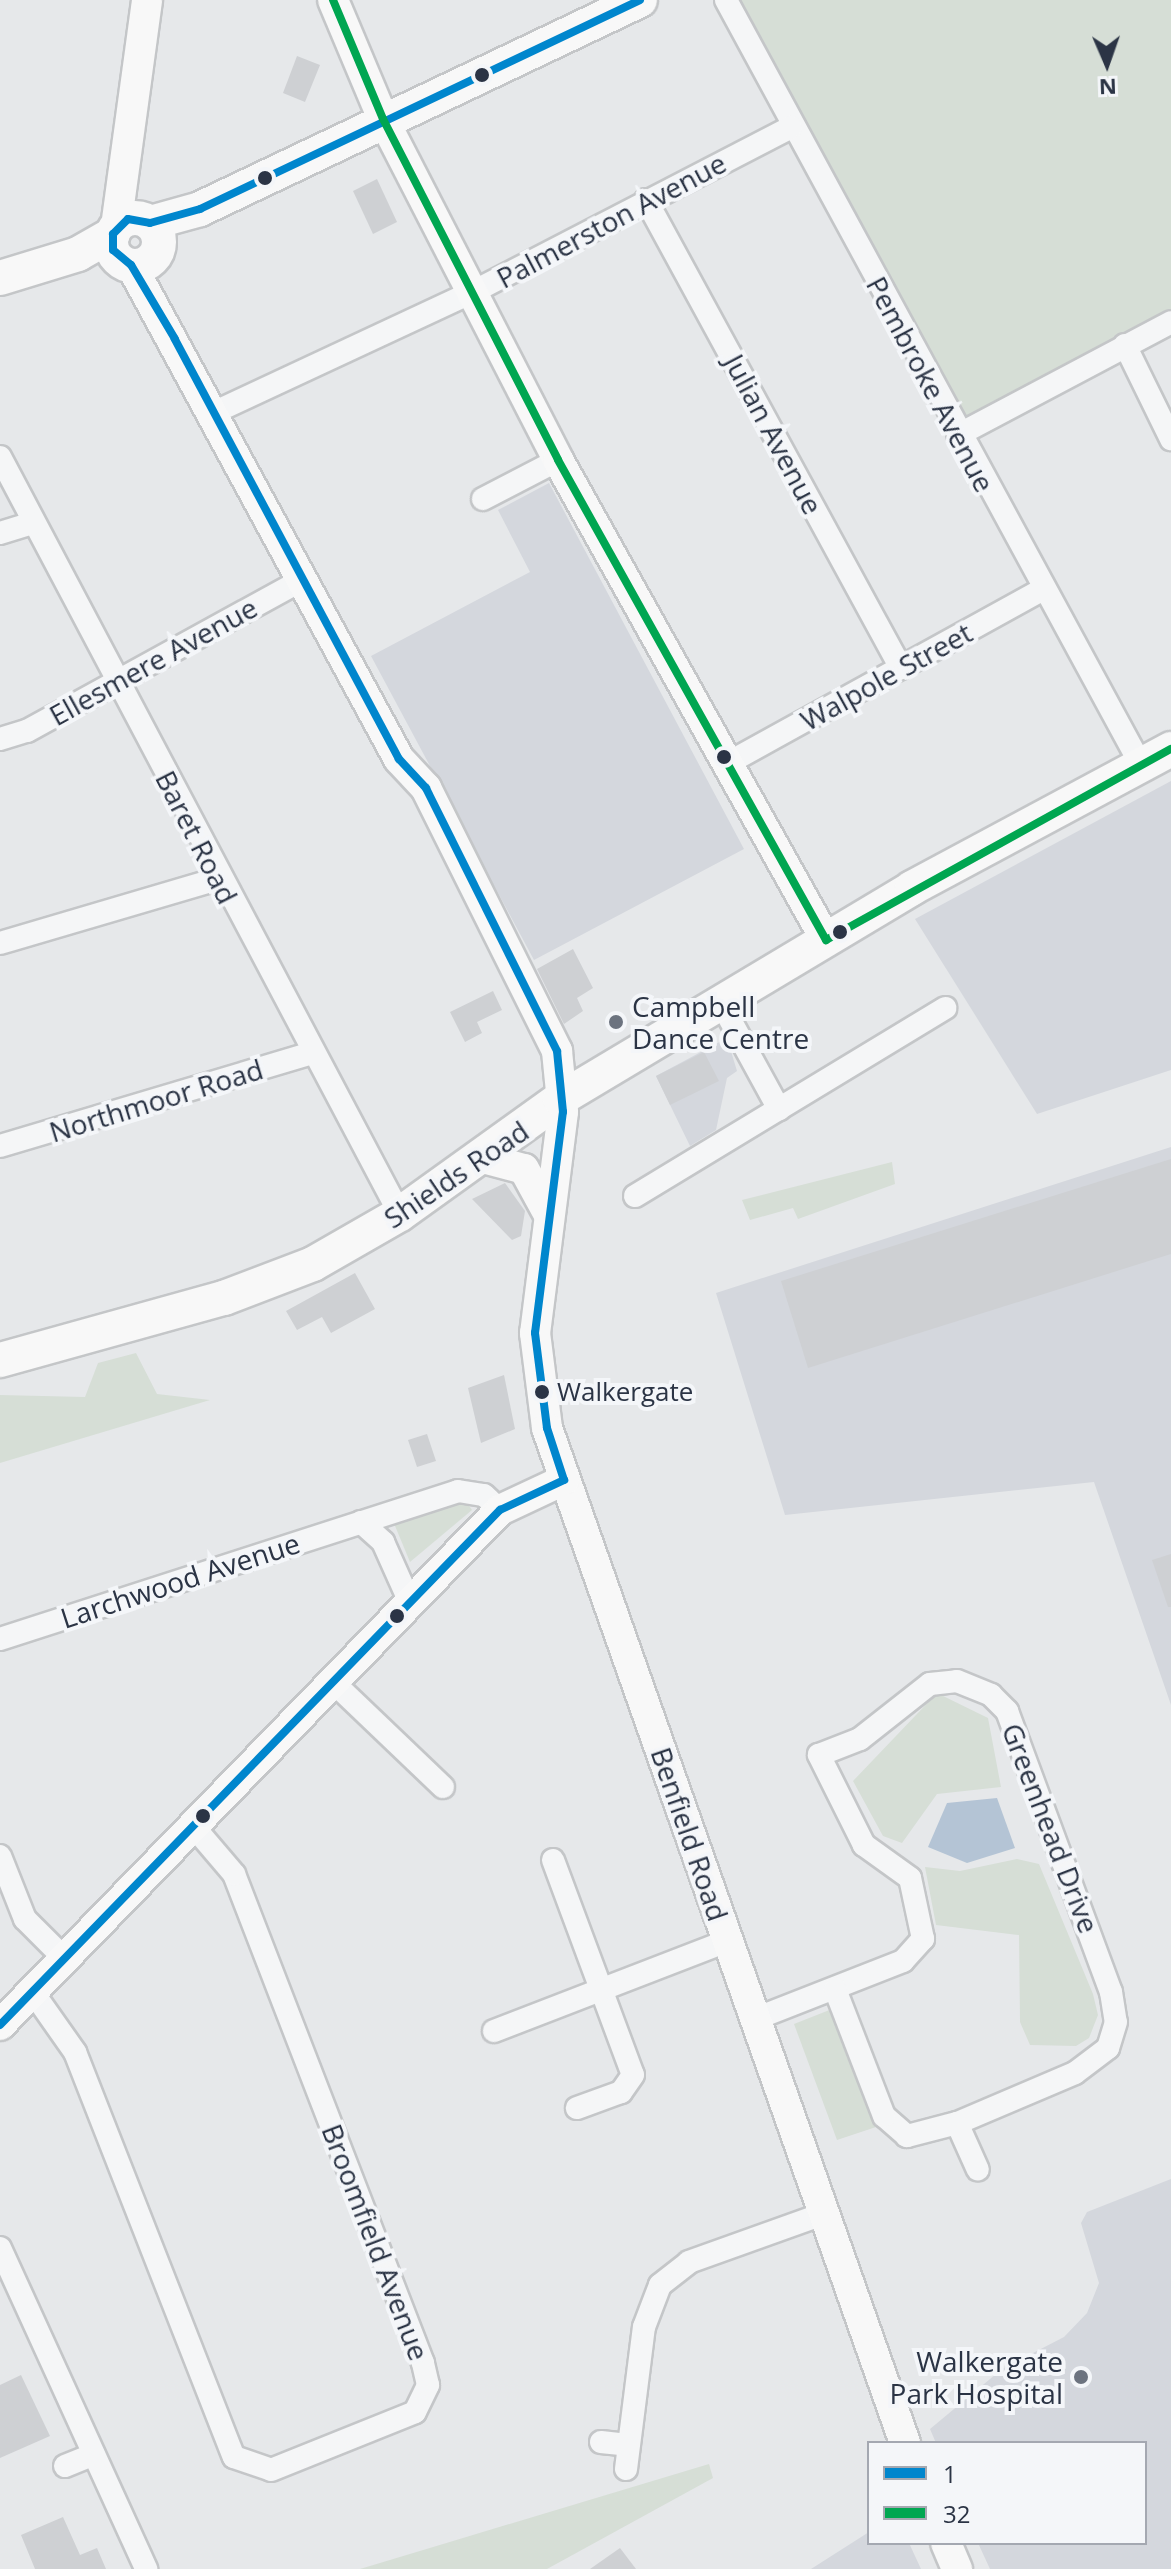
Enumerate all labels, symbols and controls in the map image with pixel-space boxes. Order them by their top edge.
north arrow [1067,24,1147,104]
unlabelled marker [474,67,490,83]
text: N [1098,73,1117,103]
street label: Palmerston Avenue [491,145,731,295]
unlabelled marker [257,170,273,186]
street label: Pembroke Avenue [860,271,1002,497]
street label: Julian Avenue [718,348,830,520]
street label: Ellesmere Avenue [43,590,263,732]
street label: Walpole Street [794,615,978,737]
unlabelled marker [716,749,732,765]
street label: Baret Road [149,765,245,909]
unlabelled marker [832,924,848,940]
place label: Campbell Dance Centre [632,989,809,1055]
marker: Campbell Dance Centre [607,1013,625,1031]
street label: Northmoor Road [45,1052,267,1148]
street label: Shields Road [377,1113,535,1235]
place label: Walkergate [557,1376,693,1408]
marker: Walkergate [534,1384,550,1400]
street label: Larchwood Avenue [56,1525,304,1635]
unlabelled marker [389,1608,405,1624]
street label: Greenhead Drive [996,1718,1106,1938]
street label: Benfield Road [645,1743,735,1925]
unlabelled marker [195,1808,211,1824]
street label: Broomfield Avenue [315,2119,437,2365]
place label: Walkergate Park Hospital [890,2344,1063,2410]
marker: Walkergate Park Hospital [1070,2366,1092,2388]
legend [867,2441,1147,2545]
text: 1 [943,2457,957,2490]
text: 32 [943,2497,970,2530]

